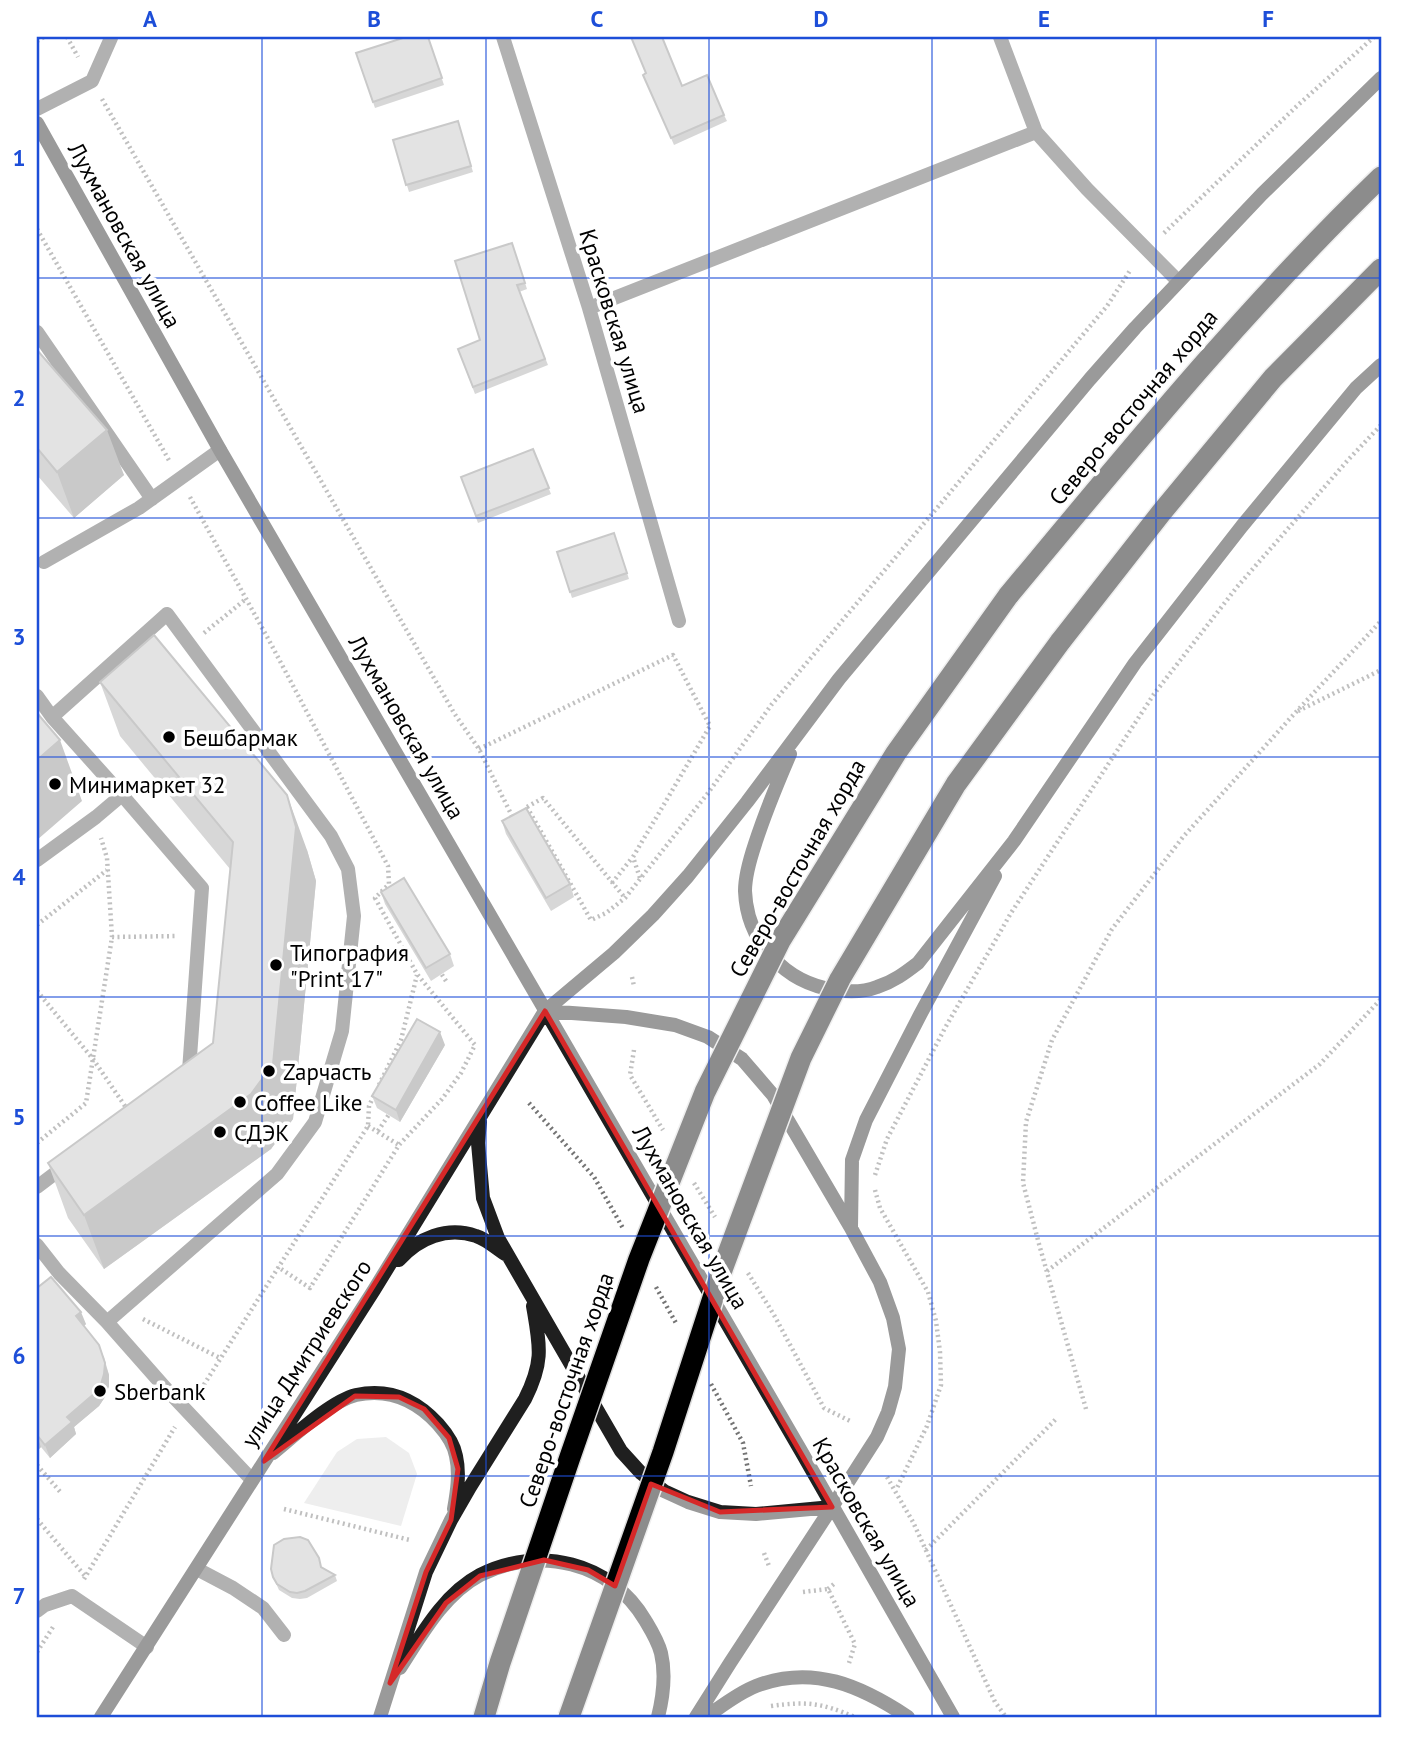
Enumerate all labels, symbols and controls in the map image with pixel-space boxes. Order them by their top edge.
text: A [143,4,157,33]
text: B [367,4,381,33]
text: C [591,4,604,33]
text: D [814,4,828,33]
text: E [1038,4,1050,33]
text: F [1262,4,1274,33]
street label: Лухмановская улица [62,136,188,333]
text: 1 [12,143,26,172]
street label: Красковская улица [573,225,657,417]
street label: Северо-восточная хорда [1042,303,1224,511]
text: 2 [12,383,26,412]
text: 3 [12,622,26,651]
street label: Лухмановская улица [342,629,471,824]
place label: Бешбармак [183,723,298,752]
marker: Бешбармак [161,729,177,745]
street label: Северо-восточная хорда [723,754,871,982]
place label: Минимаркет 32 [69,770,226,799]
marker: Минимаркет 32 [47,776,63,792]
text: 4 [12,862,26,891]
place label: Типография "Print 17" [290,938,409,993]
marker: Типография "Print 17" [268,957,284,973]
place label: Zapчасть [283,1057,371,1086]
marker: Zapчасть [261,1063,277,1079]
place label: Coffee Like [254,1088,363,1117]
marker: Coffee Like [232,1094,248,1110]
text: 5 [12,1102,26,1131]
place label: СДЭК [234,1118,289,1147]
street label: Лухмановская улица [626,1119,755,1314]
marker: СДЭК [212,1124,228,1140]
street label: улица Дмитриевского [234,1254,378,1452]
street label: Северо-восточная хорда [512,1268,620,1512]
text: 6 [12,1341,26,1370]
place label: Sberbank [114,1377,206,1406]
marker: Sberbank [92,1383,108,1399]
street label: Красковская улица [807,1432,927,1612]
text: 7 [12,1581,26,1610]

